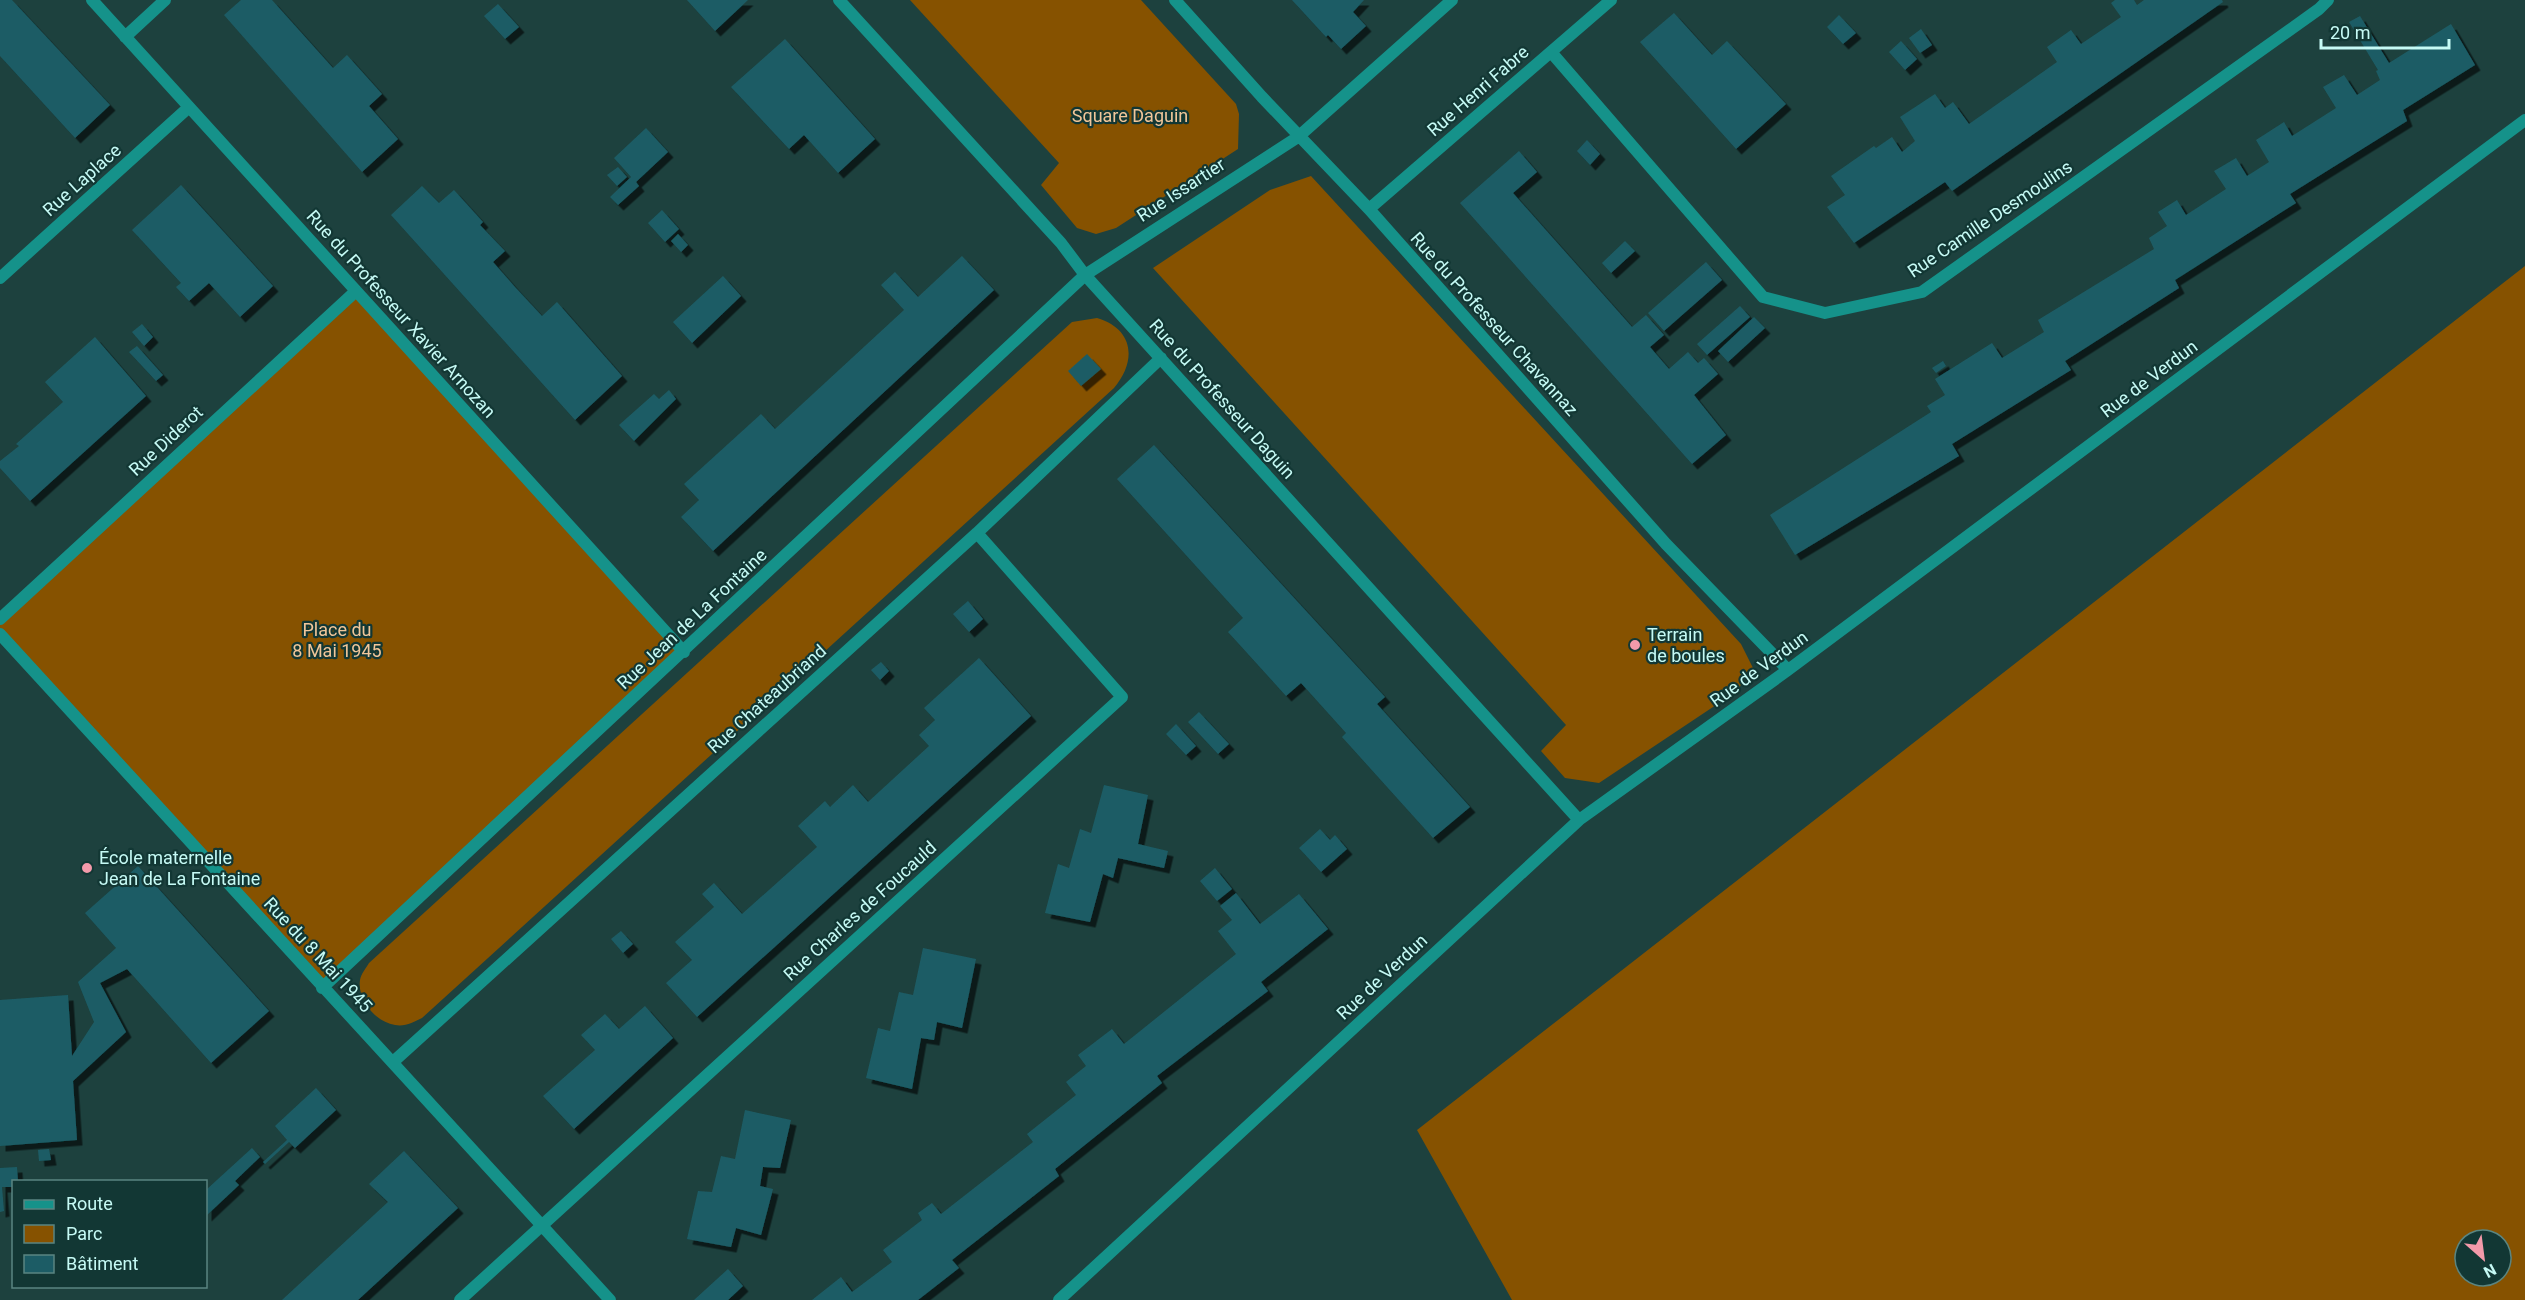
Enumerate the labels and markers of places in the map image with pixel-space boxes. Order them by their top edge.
place label: Terrain de boules [1647,624,1725,666]
marker: Terrain de boules [1628,638,1642,652]
place label: École maternelle Jean de La Fontaine [99,847,260,889]
marker: École maternelle Jean de La Fontaine [80,861,94,875]

